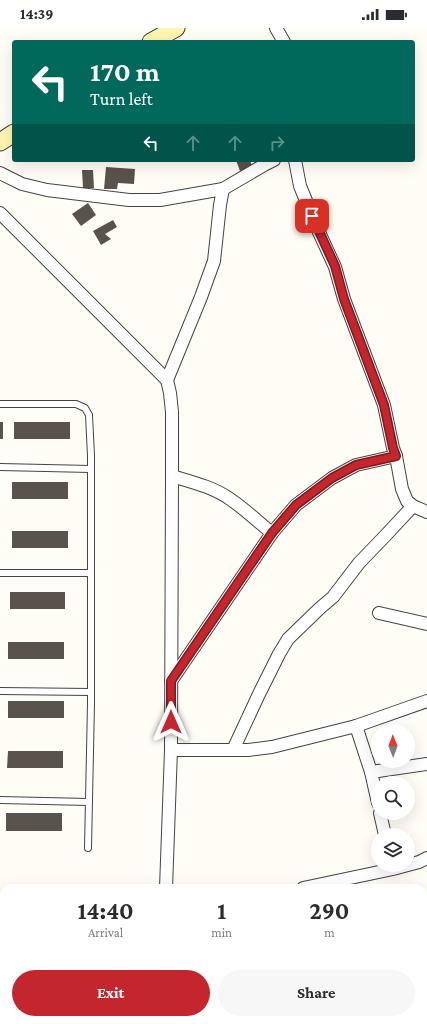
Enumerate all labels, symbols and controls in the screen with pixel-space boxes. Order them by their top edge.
text: 14:39 [20,6,53,22]
icon: left [24,56,76,108]
text: 170 m [90,56,160,87]
text: Turn left [90,89,153,109]
icon: left [140,132,162,154]
icon: ahead [182,132,204,154]
icon: ahead [224,132,246,154]
icon: right [266,132,288,154]
pin [295,199,329,233]
icon: arrive [301,205,323,227]
position arrow [150,701,192,743]
north arrow [371,724,415,768]
map controls [371,724,415,872]
button: search [371,776,415,820]
button: layers [371,828,415,872]
text: 14:40 [78,897,134,924]
text: 1 [217,897,226,924]
text: 290 [310,897,349,924]
text: Arrival [88,925,123,940]
text: min [211,925,232,940]
text: m [324,925,335,940]
button: Exit [12,970,210,1016]
button: Share [218,970,415,1016]

